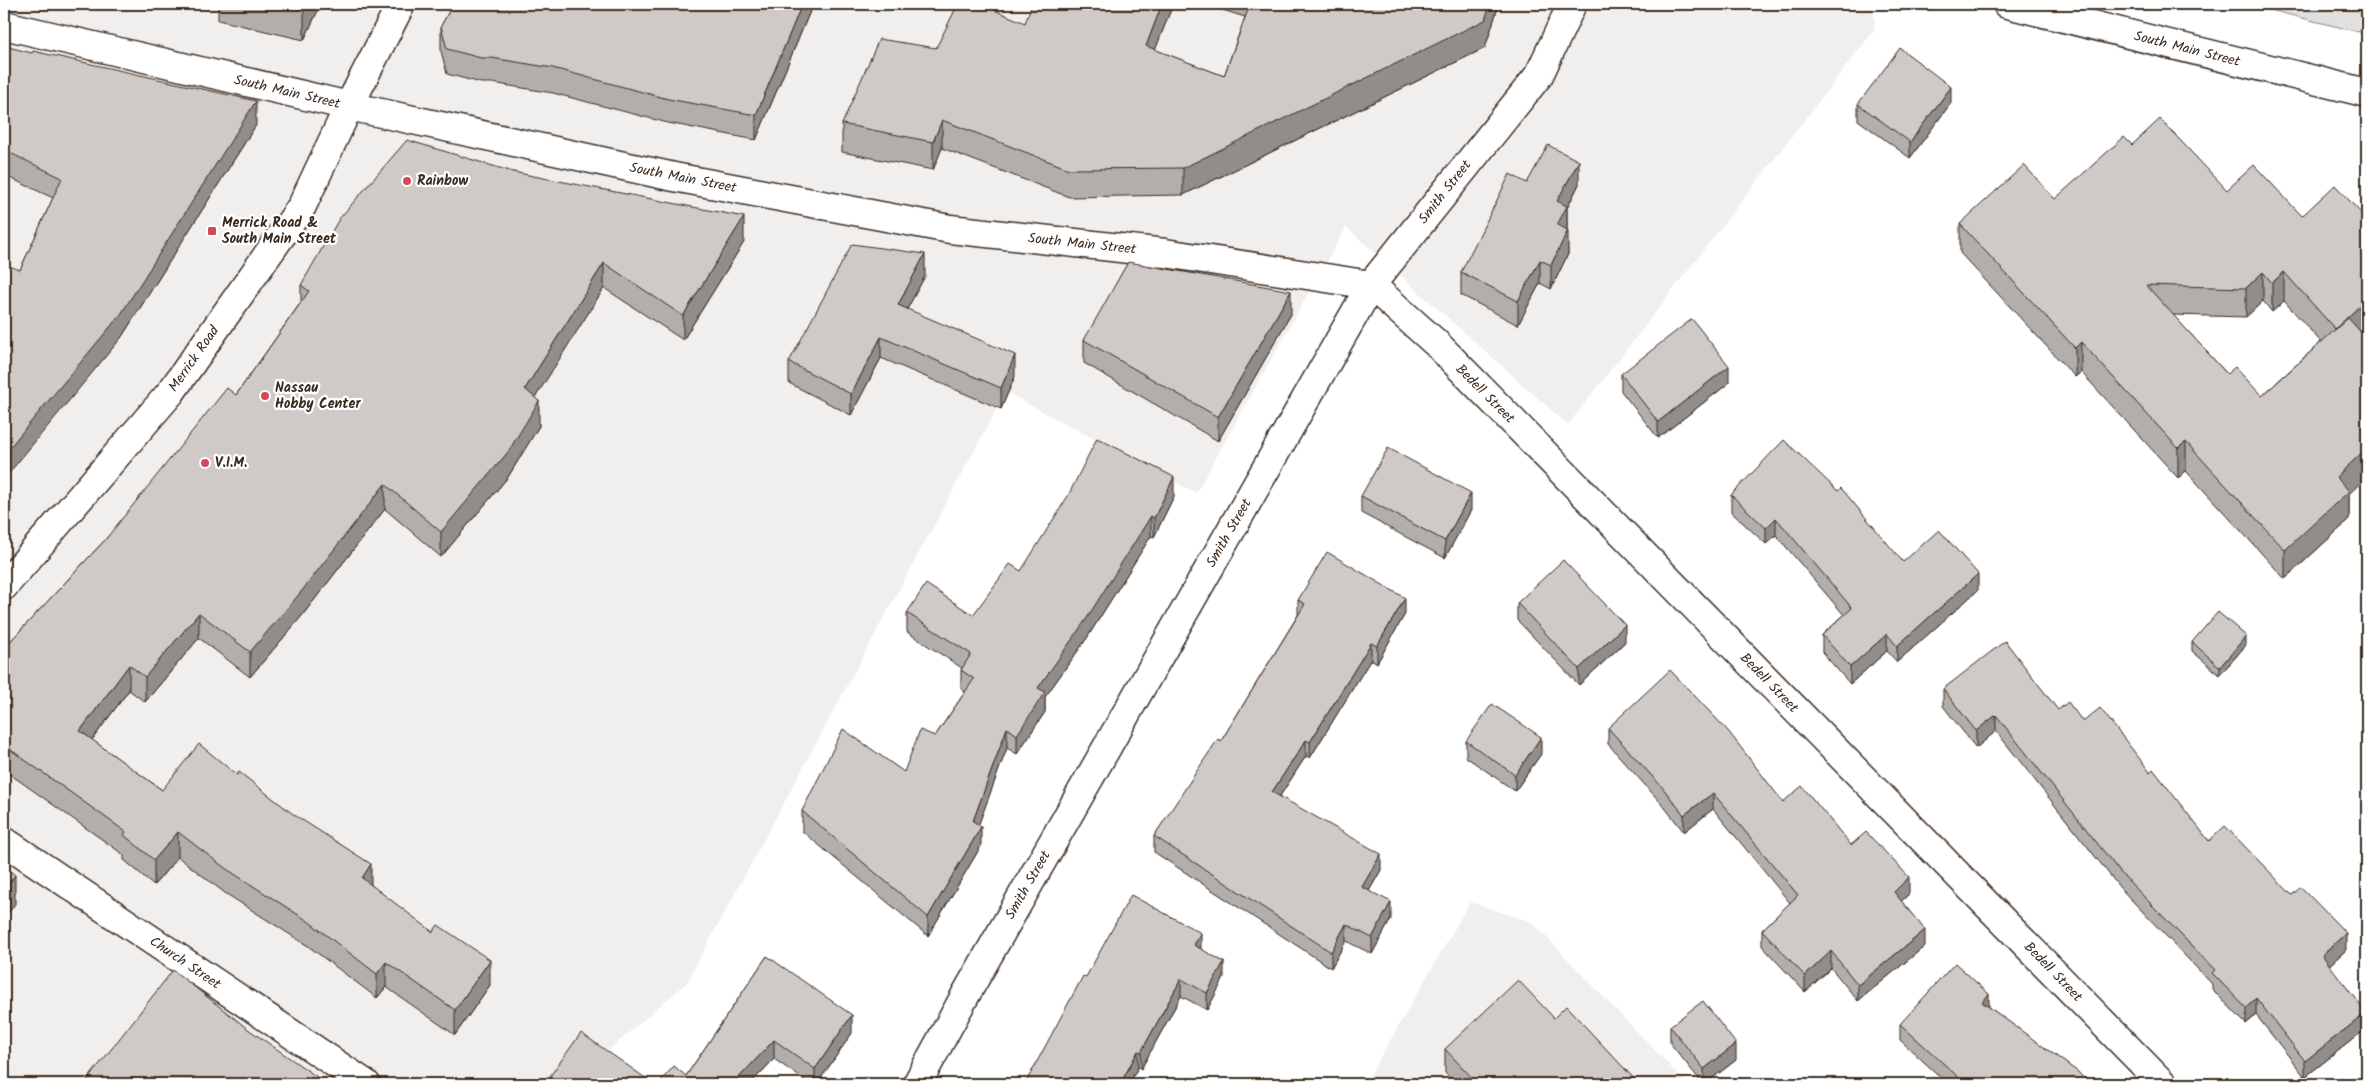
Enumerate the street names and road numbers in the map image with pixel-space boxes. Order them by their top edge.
street label: South Main Street [2132,25,2243,73]
street label: South Main Street [232,69,343,115]
street label: Smith Street [1413,155,1477,229]
street label: South Main Street [628,157,739,199]
street label: South Main Street [1027,227,1138,261]
street label: Merrick Road [163,321,226,397]
street label: Bedell Street [1450,359,1520,429]
street label: Smith Street [1200,494,1258,571]
street label: Bedell Street [1735,648,1804,719]
street label: Smith Street [999,846,1057,923]
street label: Church Street [145,931,226,995]
street label: Bedell Street [2019,937,2088,1008]

